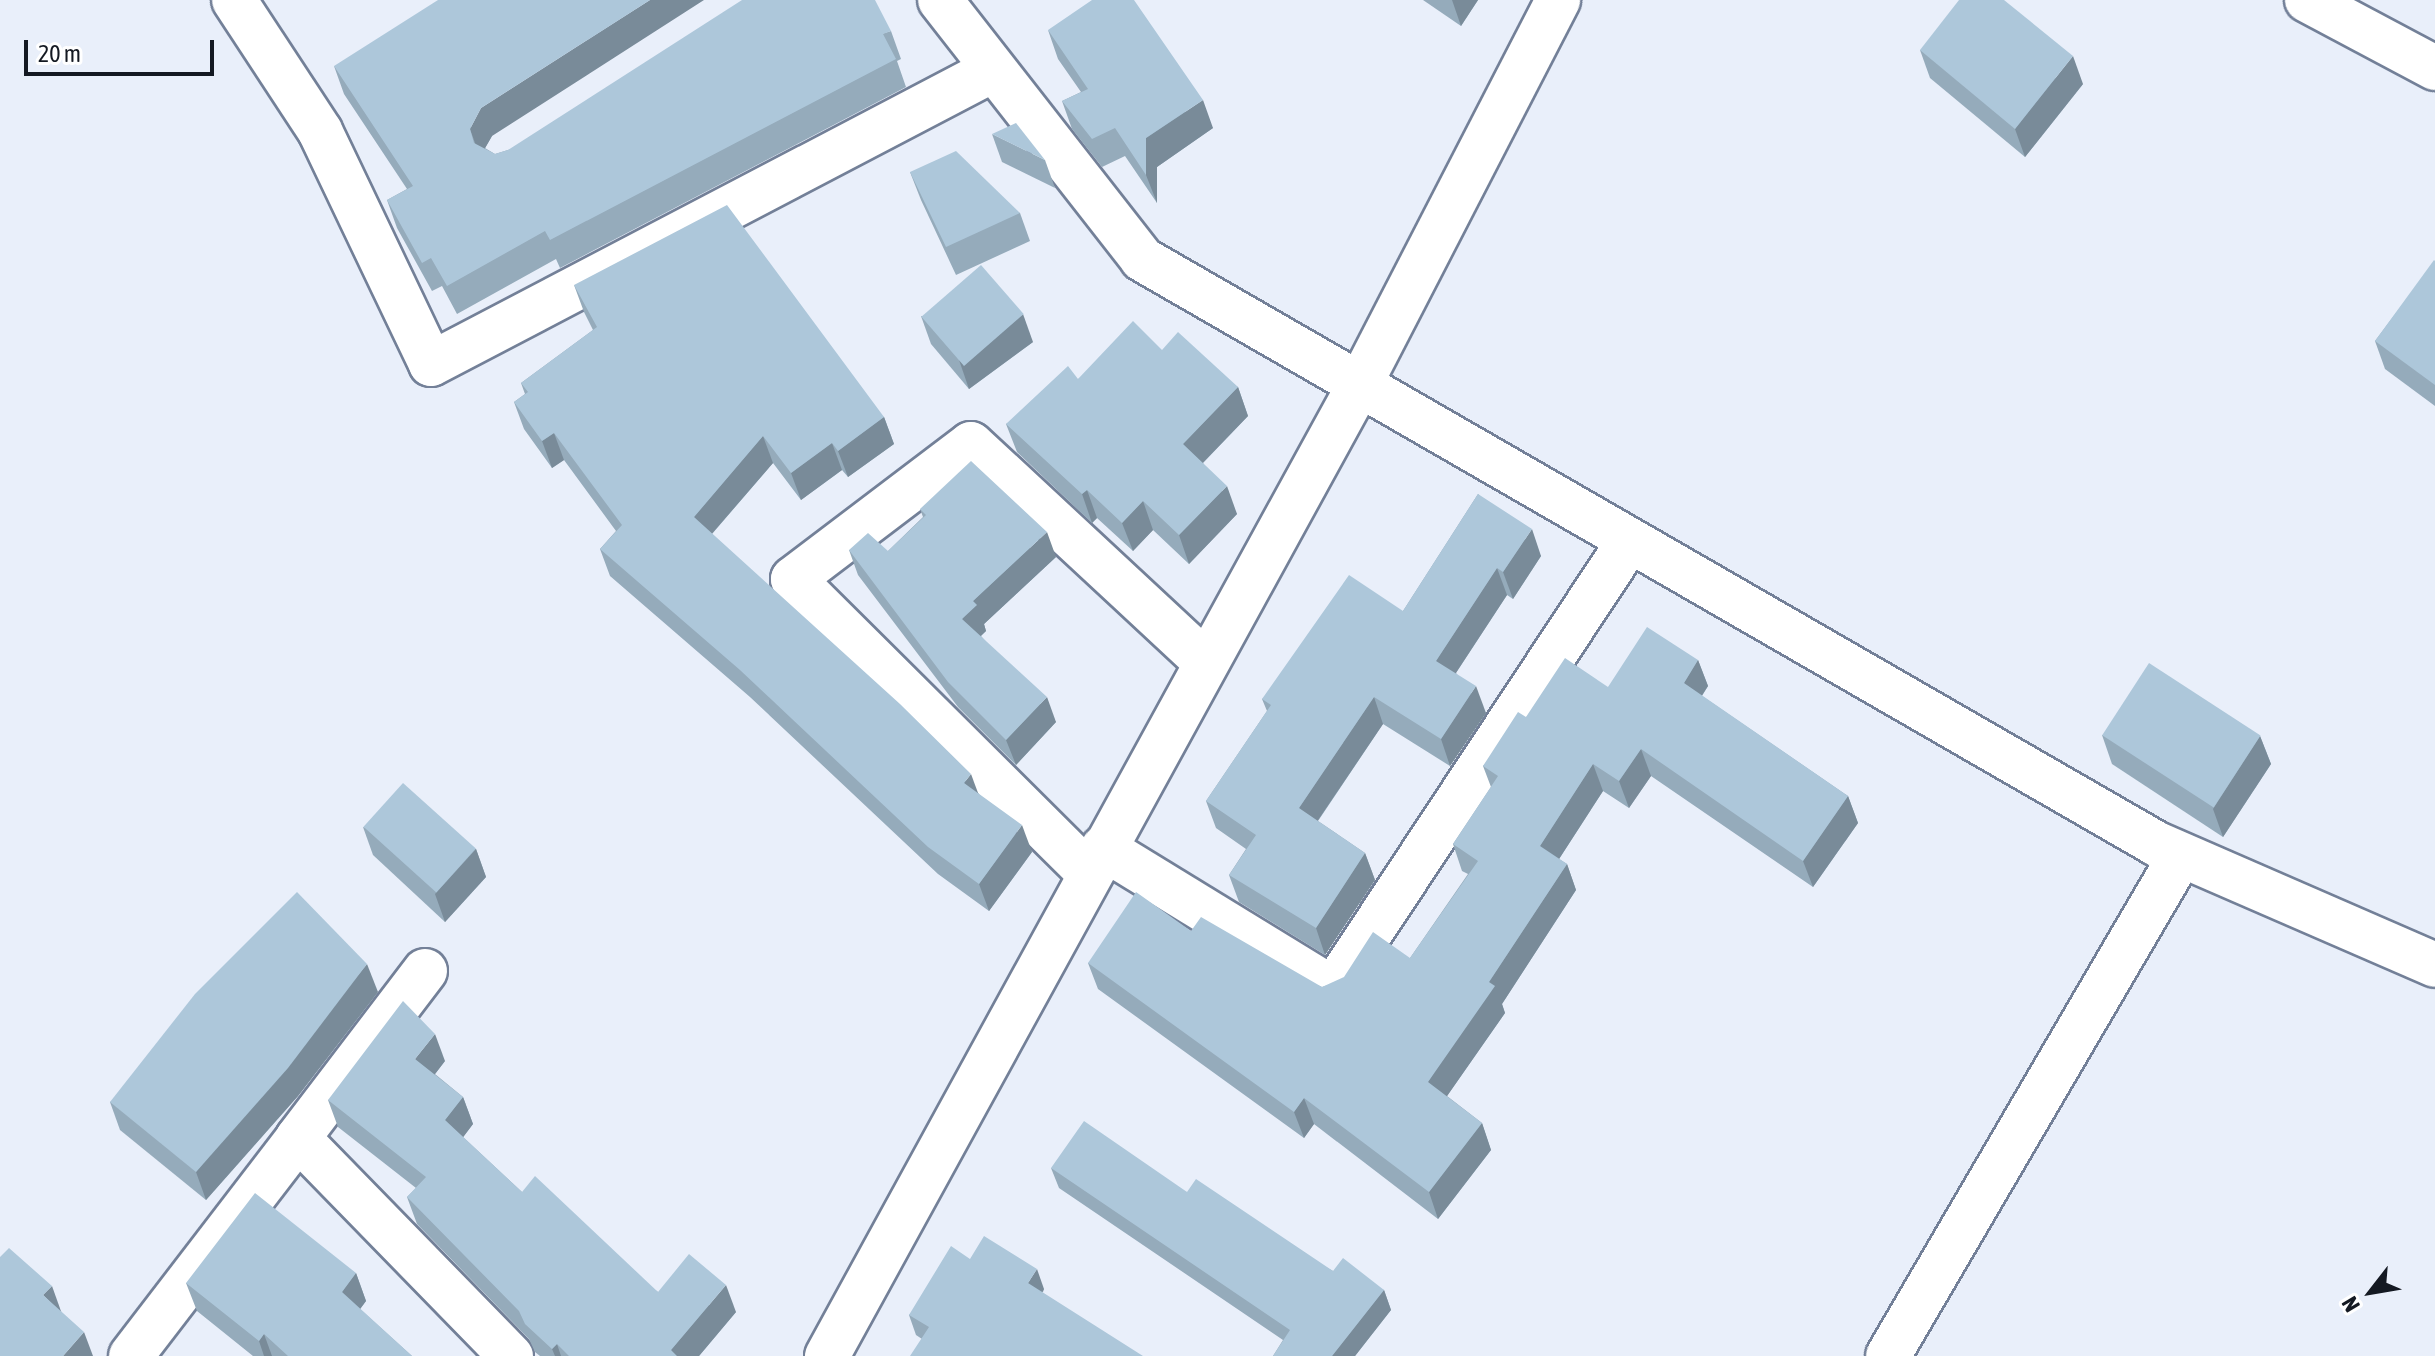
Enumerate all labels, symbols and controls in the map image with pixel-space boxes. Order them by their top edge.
scale bar [28,24,218,74]
text: 20 m [38,40,81,67]
north arrow [2331,1252,2411,1332]
text: N [2336,1292,2365,1317]

